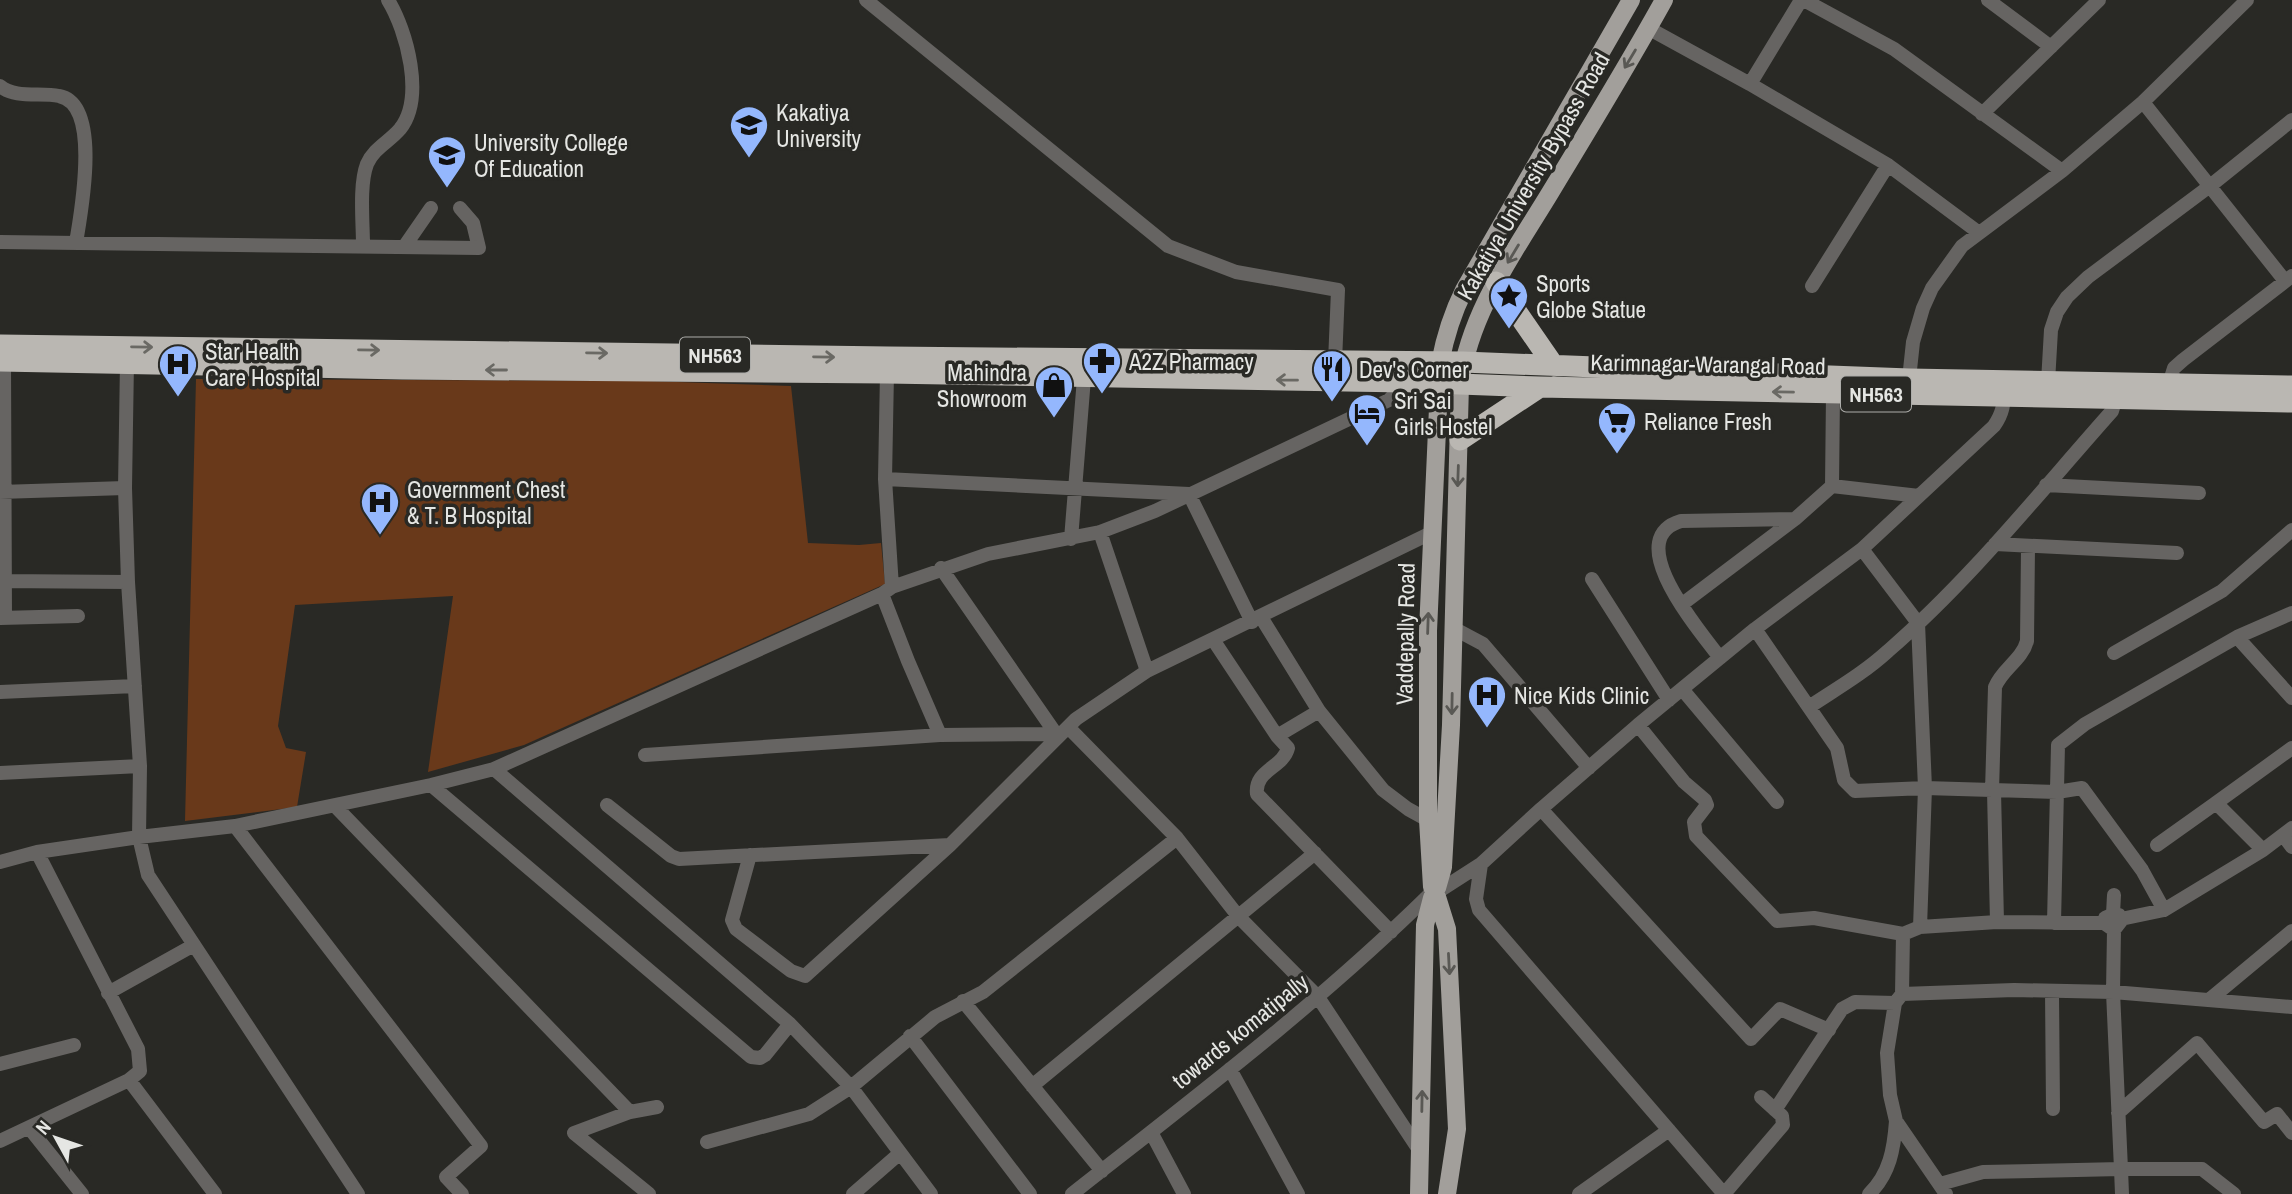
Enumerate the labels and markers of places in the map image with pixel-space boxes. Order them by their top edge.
place label: Kakatiya University [776,97,861,154]
school or university icon: Kakatiya University [728,104,770,159]
place label: University College Of Education [474,127,628,184]
school or university icon: University College Of Education [426,134,468,189]
place label: Sports Globe Statue [1536,268,1646,325]
place icon: Sports Globe Statue [1488,275,1530,330]
place label: Star Health Care Hospital [205,336,320,393]
pharmacy icon: A2Z Pharmacy [1081,340,1123,395]
hospital icon: Star Health Care Hospital [157,343,199,398]
place label: A2Z Pharmacy [1128,346,1254,377]
restaurant icon: Dev's Corner [1311,348,1353,403]
place label: Dev's Corner [1359,354,1469,385]
place label: Mahindra Showroom [937,357,1027,414]
shop icon: Mahindra Showroom [1033,364,1075,419]
place label: Sri Sai Girls Hostel [1394,385,1493,442]
hotel icon: Sri Sai Girls Hostel [1346,392,1388,447]
supermarket icon: Reliance Fresh [1596,400,1638,455]
place label: Reliance Fresh [1644,406,1772,437]
place label: Government Chest & T. B Hospital [407,474,565,531]
hospital icon: Government Chest & T. B Hospital [359,481,401,536]
hospital icon: Nice Kids Clinic [1466,674,1508,729]
place label: Nice Kids Clinic [1514,680,1649,711]

